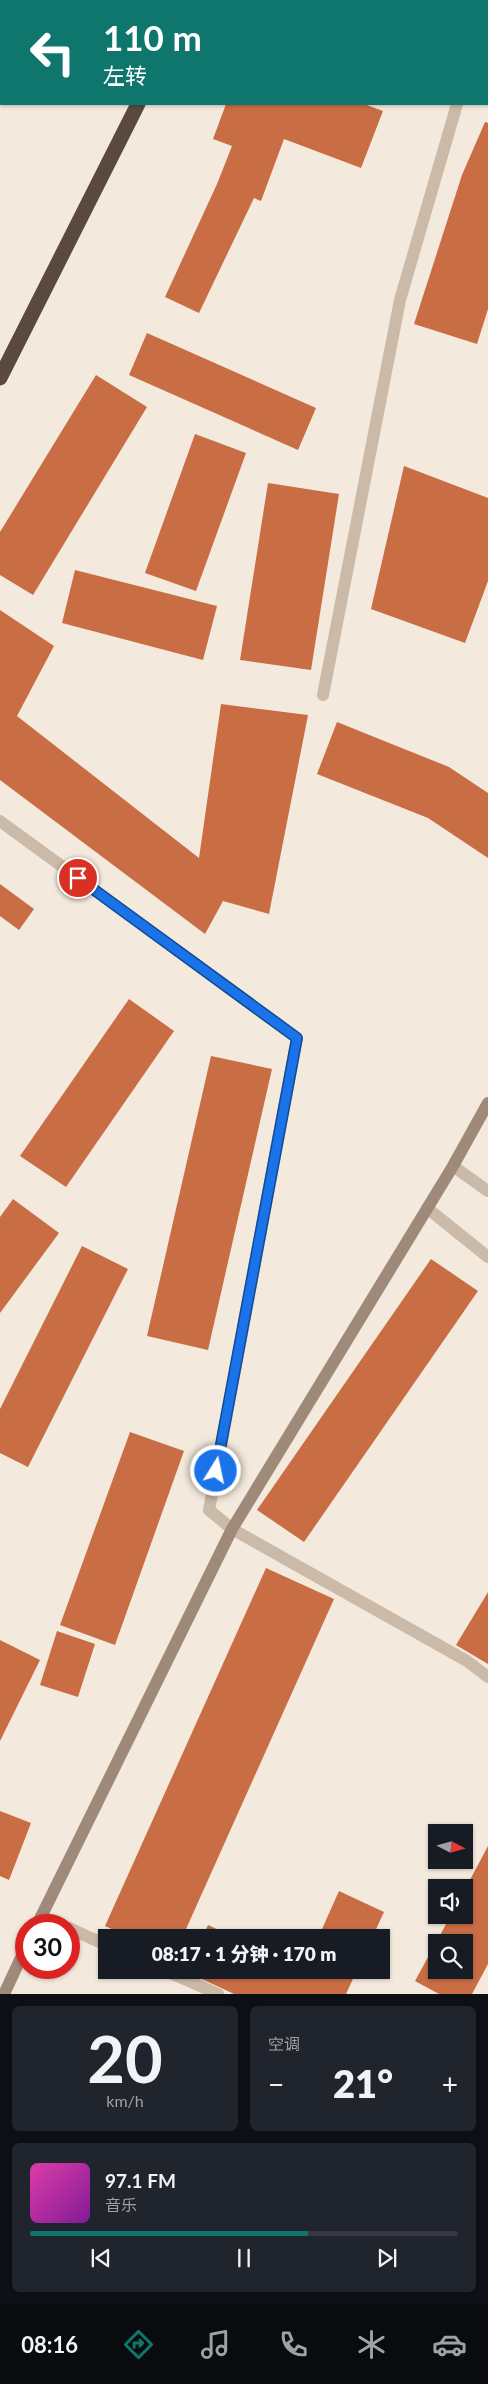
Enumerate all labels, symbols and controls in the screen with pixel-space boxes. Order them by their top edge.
text: 110 m [103,16,202,58]
icon: left [20,20,85,85]
text: 左转 [103,62,147,89]
pin [57,857,99,899]
icon: arrive [64,864,92,892]
position arrow [189,1444,241,1496]
north arrow [428,1824,472,1869]
map controls [428,1824,473,1979]
button: sound [428,1879,473,1924]
speed limit sign: 30 [15,1914,80,1979]
button: search [428,1934,473,1979]
text: 08:17 · 1 分钟 · 170 m [152,1942,336,1965]
text: 20 [87,2019,163,2097]
text: 空调 [268,2034,300,2053]
text: 21° [333,2060,393,2106]
text: − [268,2067,284,2101]
text: + [442,2067,458,2101]
text: km/h [106,2091,144,2110]
text: 97.1 FM [105,2169,176,2192]
text: 音乐 [105,2195,137,2214]
icon: previous [87,2244,115,2272]
icon: pause [230,2244,258,2272]
icon: next [373,2244,401,2272]
icon: directions [121,2327,156,2362]
icon: music [198,2327,233,2362]
icon: phone [276,2327,311,2362]
icon: climate [354,2327,389,2362]
icon: car [432,2327,467,2362]
text: 08:16 [21,2331,78,2358]

